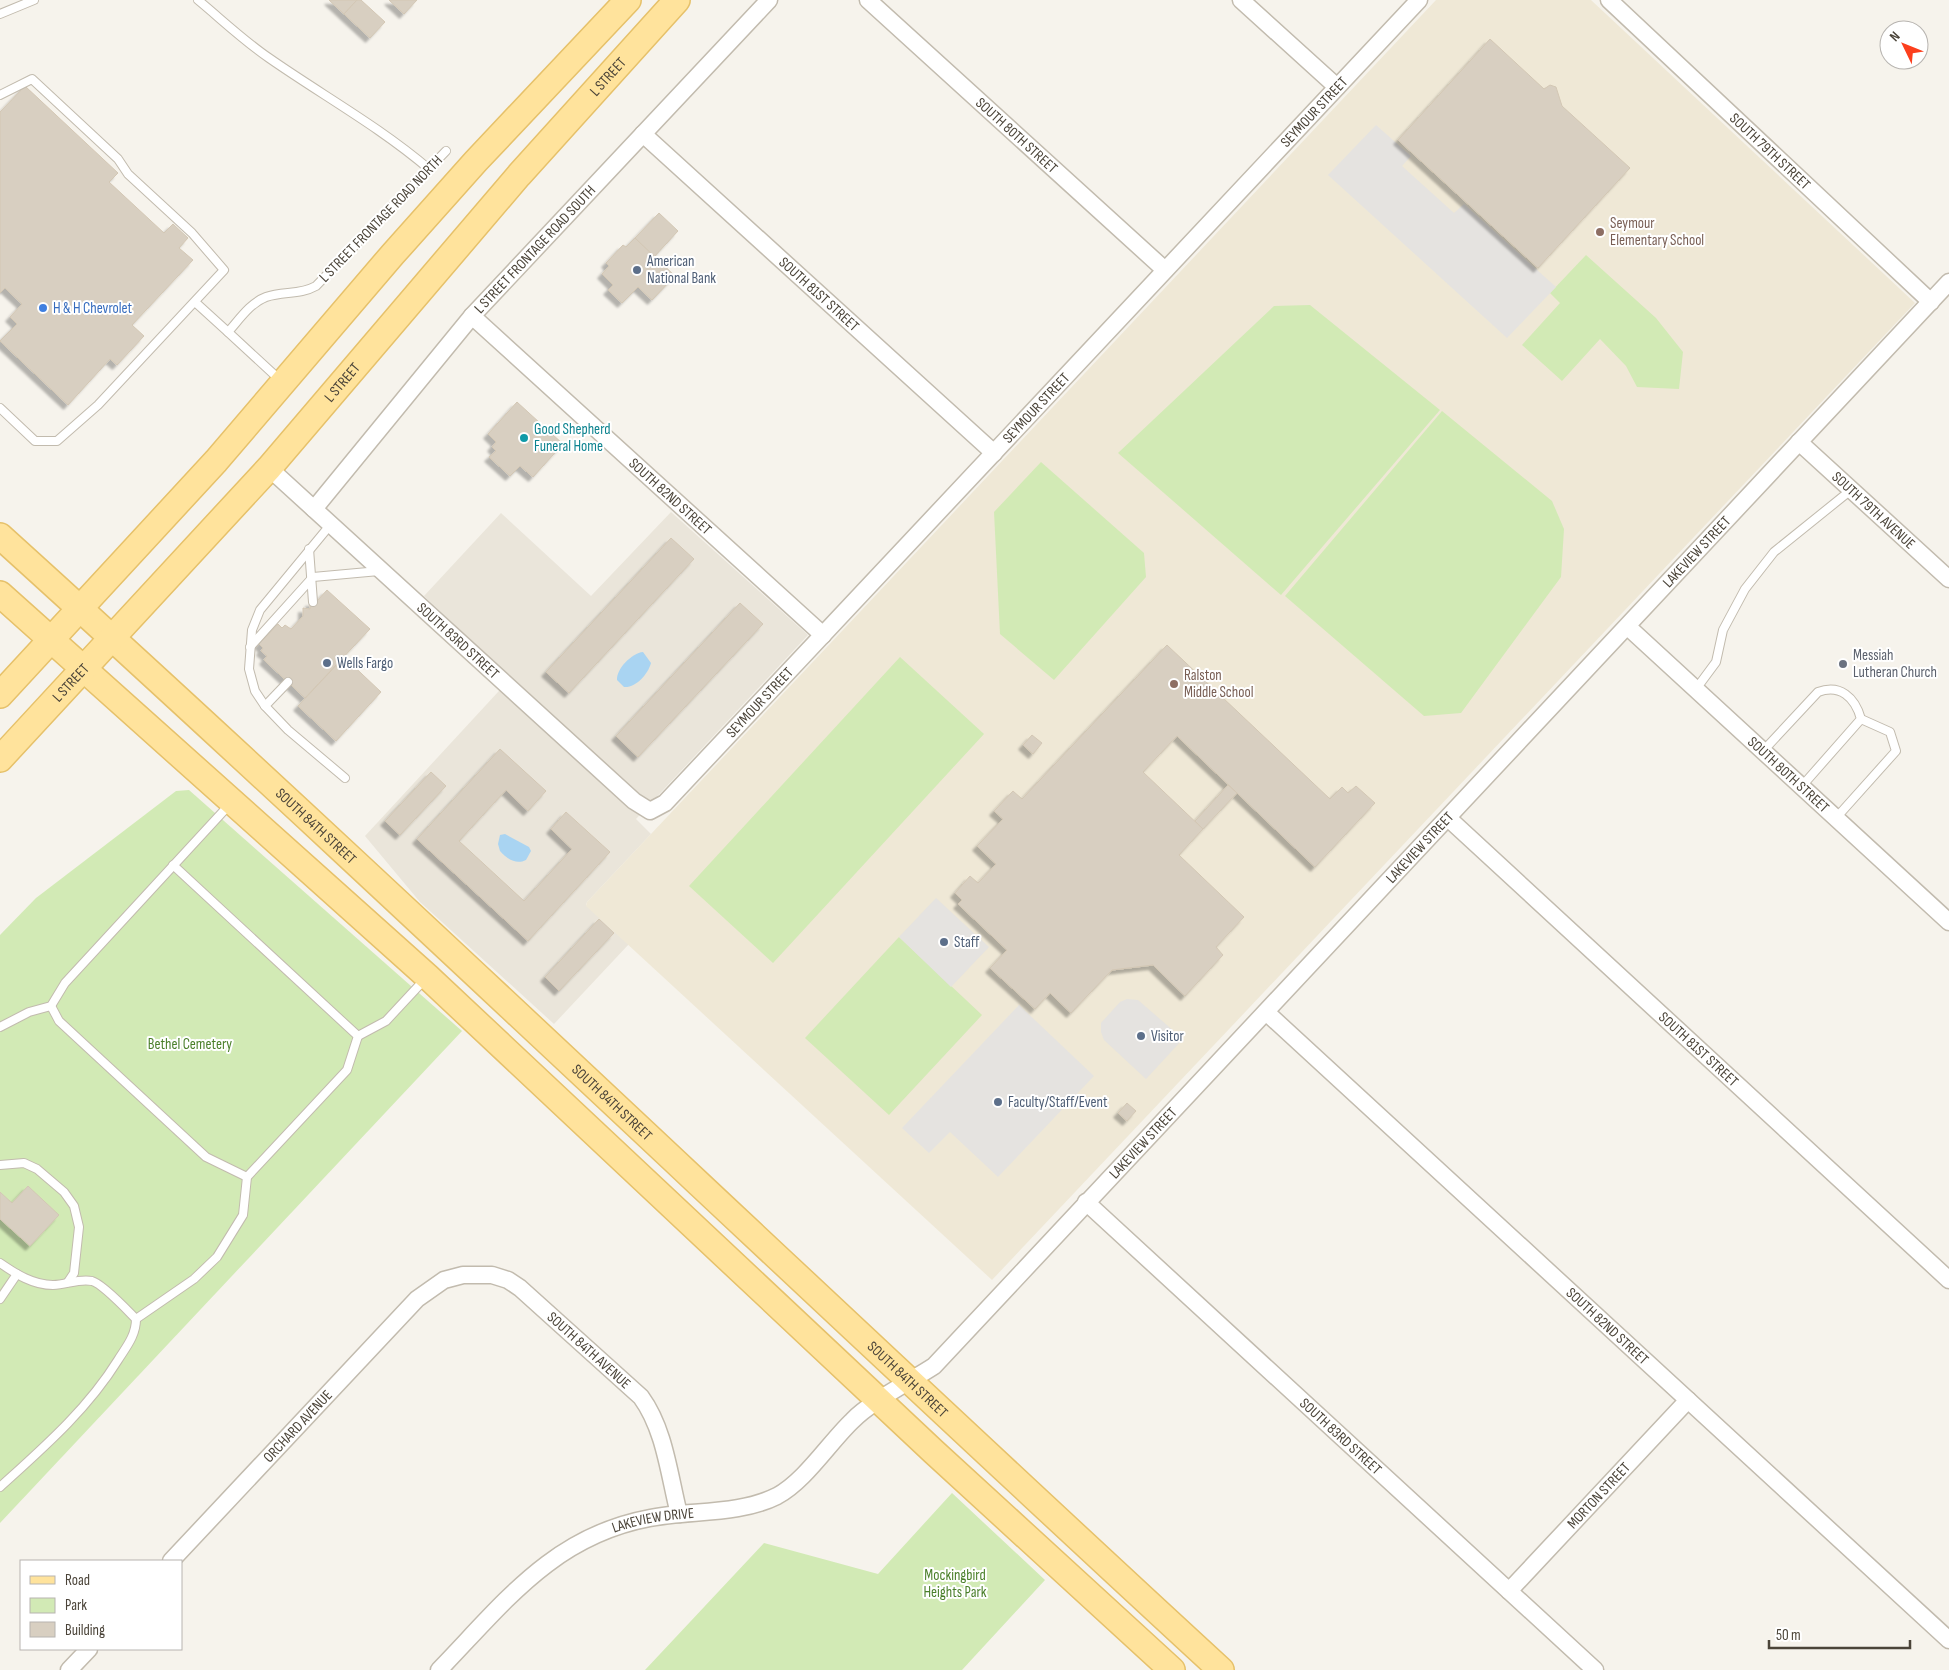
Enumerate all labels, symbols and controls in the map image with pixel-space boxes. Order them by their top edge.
north arrow [1879,20,1929,70]
text: N [1886,28,1904,45]
street label: L STREET [585,53,630,100]
street label: SEYMOUR STREET [1276,73,1352,151]
street label: SOUTH 80TH STREET [972,93,1062,177]
street label: SOUTH 79TH STREET [1726,109,1815,194]
street label: L STREET FRONTAGE ROAD NORTH [315,151,447,287]
street label: L STREET FRONTAGE ROAD SOUTH [470,181,600,317]
place label: Seymour Elementary School [1610,214,1704,250]
marker: Seymour Elementary School [1594,226,1606,238]
place label: American National Bank [646,252,716,288]
street label: SOUTH 81ST STREET [775,253,863,335]
marker: American National Bank [631,264,643,276]
place label: H & H Chevrolet [53,299,132,318]
marker: H & H Chevrolet [37,302,49,314]
street label: L STREET [320,359,364,406]
street label: SEYMOUR STREET [998,369,1074,447]
place label: Good Shepherd Funeral Home [534,420,610,456]
marker: Good Shepherd Funeral Home [518,432,530,444]
street label: SOUTH 82ND STREET [625,454,716,539]
street label: SOUTH 79TH AVENUE [1828,467,1919,553]
street label: LAKEVIEW STREET [1659,512,1735,591]
street label: SOUTH 83RD STREET [413,598,503,683]
place label: Messiah Lutheran Church [1853,646,1937,682]
place label: Wells Fargo [337,654,393,673]
marker: Wells Fargo [321,657,333,669]
marker: Messiah Lutheran Church [1837,658,1849,670]
street label: L STREET [48,659,93,706]
street label: SEYMOUR STREET [722,663,797,742]
place label: Ralston Middle School [1184,666,1254,702]
marker: Ralston Middle School [1168,678,1180,690]
street label: SOUTH 80TH STREET [1744,732,1833,817]
street label: SOUTH 84TH STREET [272,784,361,868]
street label: LAKEVIEW STREET [1382,808,1458,887]
place label: Staff [954,933,980,952]
marker: Staff [938,936,950,948]
street label: SOUTH 81ST STREET [1655,1008,1743,1091]
place label: Visitor [1151,1027,1184,1046]
marker: Visitor [1135,1030,1147,1042]
park label: Bethel Cemetery [148,1035,232,1054]
street label: SOUTH 84TH STREET [568,1060,656,1145]
place label: Faculty/Staff/Event [1008,1093,1108,1112]
marker: Faculty/Staff/Event [992,1096,1004,1108]
street label: LAKEVIEW STREET [1105,1103,1181,1183]
street label: SOUTH 82ND STREET [1562,1283,1653,1369]
street label: SOUTH 84TH AVENUE [543,1308,635,1393]
street label: SOUTH 84TH STREET [863,1337,952,1422]
street label: ORCHARD AVENUE [259,1386,336,1466]
street label: SOUTH 83RD STREET [1296,1394,1386,1479]
street label: MORTON STREET [1563,1458,1634,1533]
street label: LAKEVIEW DRIVE [609,1503,695,1537]
legend [20,1560,182,1650]
park label: Mockingbird Heights Park [923,1566,987,1602]
text: Road [65,1571,90,1590]
text: Park [65,1596,87,1615]
scale bar [1769,1618,1910,1650]
text: Building [65,1621,105,1640]
text: 50 m [1776,1626,1801,1645]

